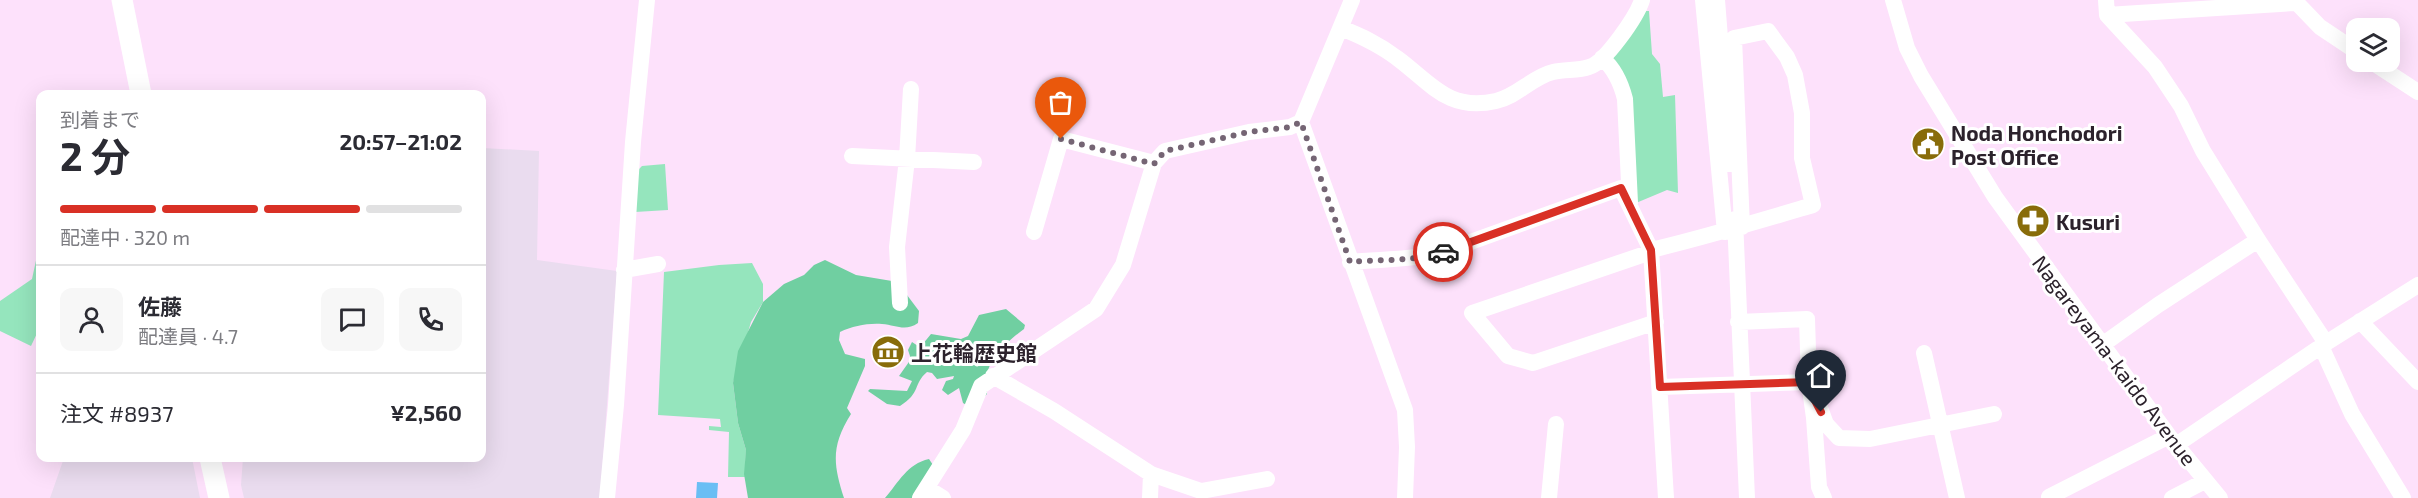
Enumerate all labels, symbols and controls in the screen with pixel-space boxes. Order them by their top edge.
map controls [2346,18,2400,72]
button: layers [2346,18,2400,72]
pin [1035,77,1086,139]
icon: bag [1044,86,1077,119]
text: 到着まで [60,107,140,131]
place label: Noda Honchodori Post Office [1951,120,2123,169]
public building icon: Noda Honchodori Post Office [1910,126,1946,162]
text: 20:57–21:02 [339,128,462,154]
text: 2 分 [60,132,130,179]
pharmacy icon: Kusuri [2015,203,2051,239]
place label: Kusuri [2056,209,2120,234]
courier [1413,222,1473,282]
text: 配達中 · 320 m [60,225,190,249]
icon: car [1427,236,1460,269]
street label: Nagareyama-kaido Avenue [2028,250,2202,470]
button: person [60,288,123,351]
button: chat [321,288,384,351]
button: phone [399,288,462,351]
text: 佐藤 [138,293,182,319]
text: 配達員 · 4.7 [138,324,238,348]
museum icon: 上花輪歴史館 [870,334,906,370]
place label: 上花輪歴史館 [911,340,1037,365]
pin [1795,350,1846,412]
icon: home [1804,359,1837,392]
text: ¥2,560 [390,399,462,425]
text: 注文 #8937 [60,400,173,426]

